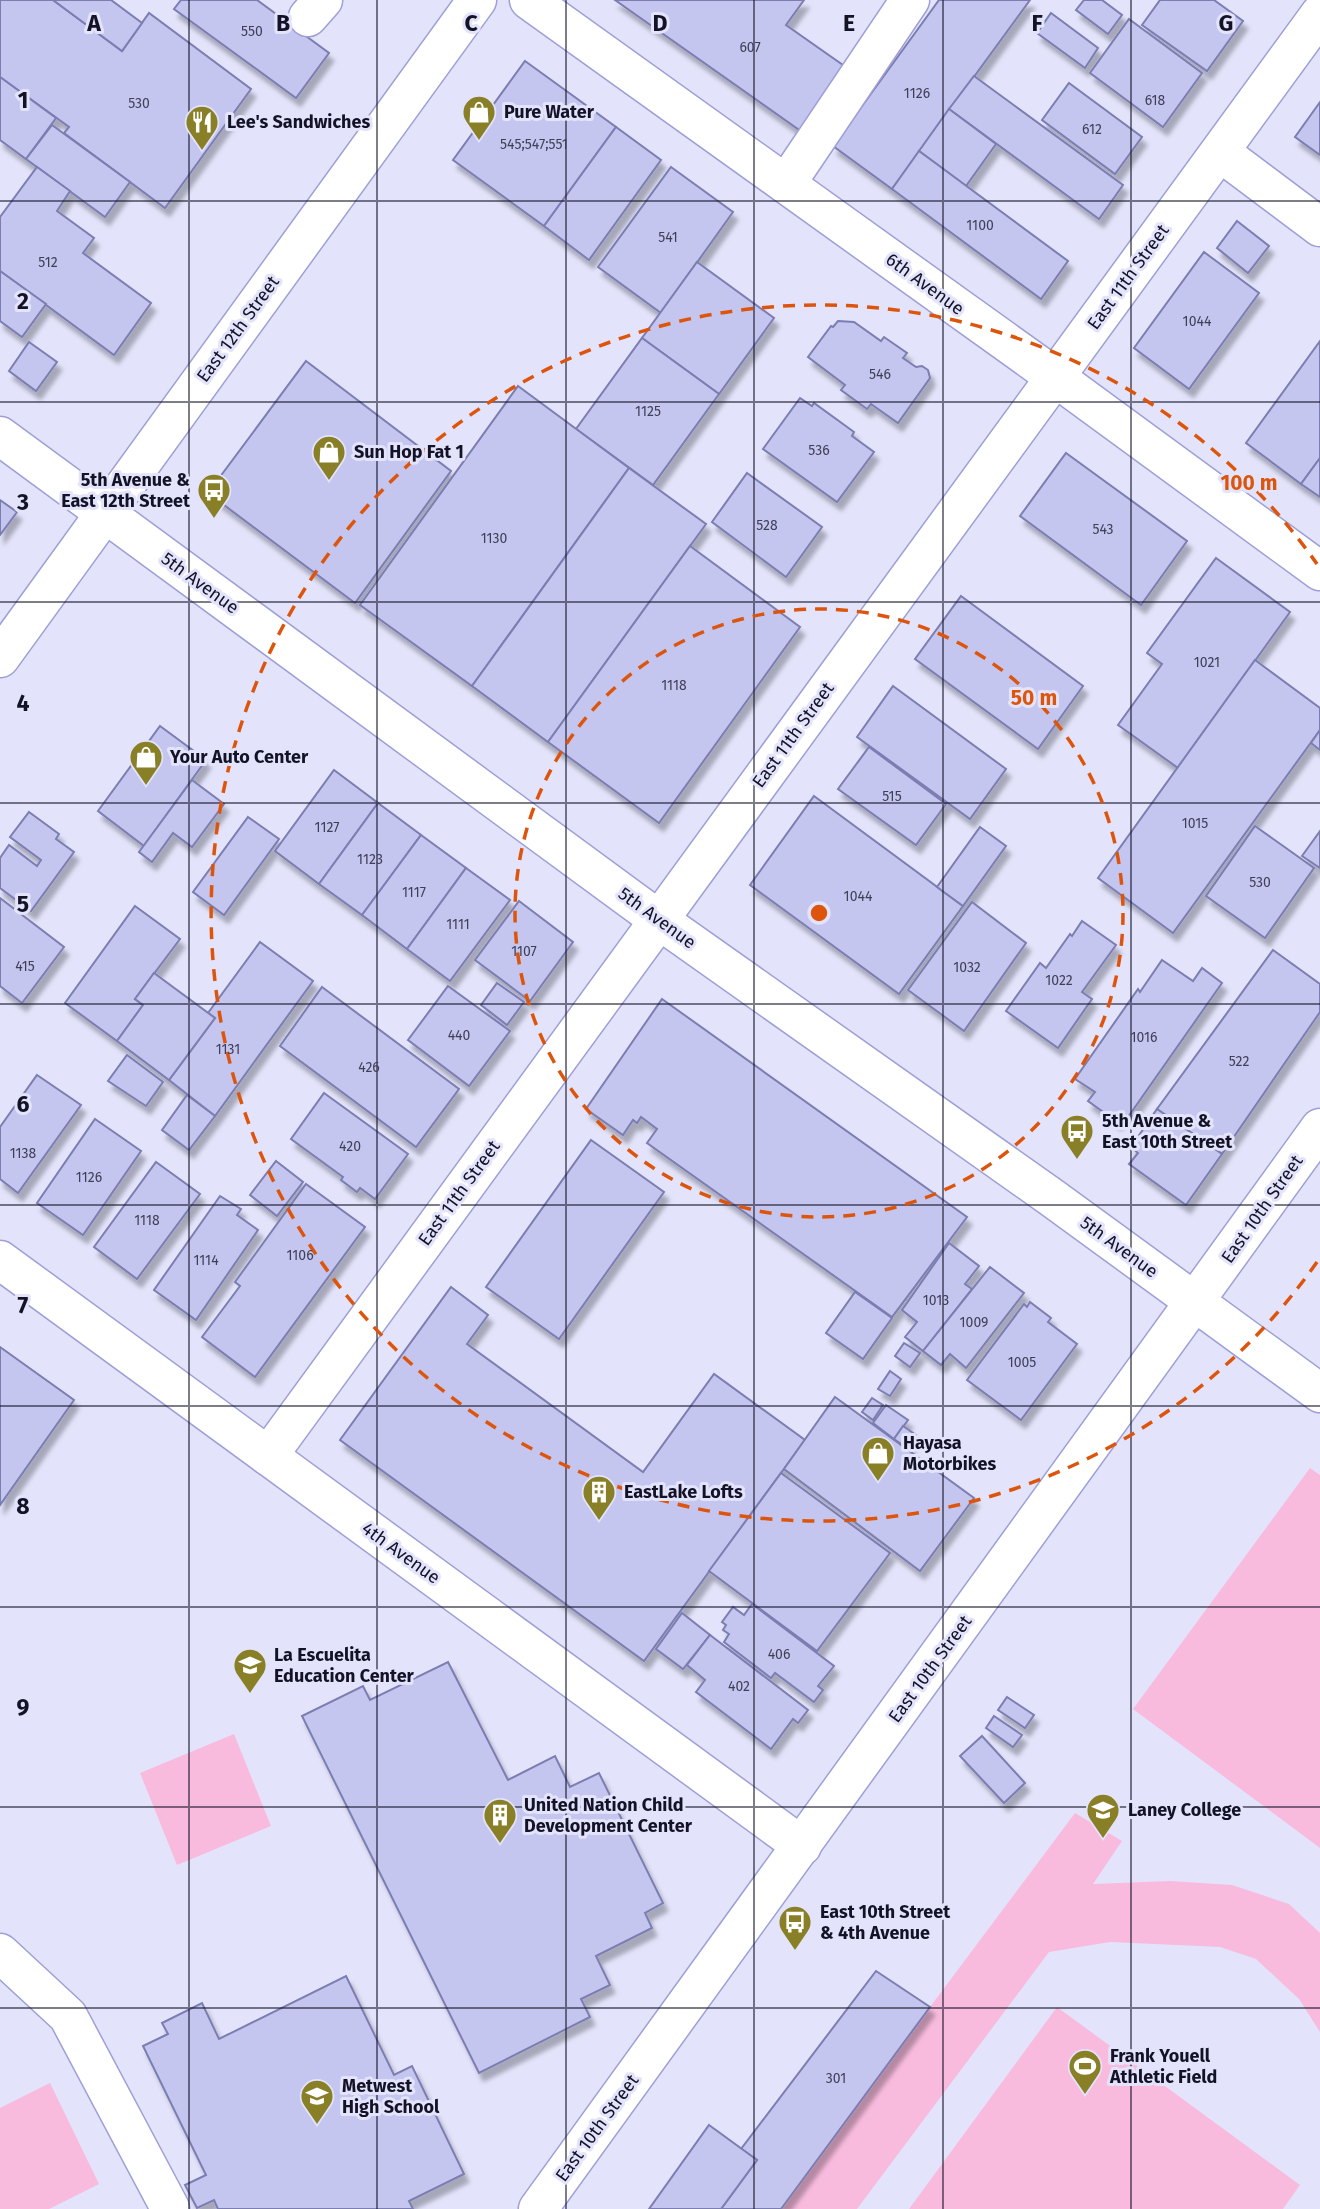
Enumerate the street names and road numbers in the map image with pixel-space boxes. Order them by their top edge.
street label: East 11th Street [1082,220,1174,334]
street label: 6th Avenue [882,248,968,320]
street label: East 12th Street [192,271,284,386]
street label: 5th Avenue [157,548,243,618]
street label: East 11th Street [747,678,839,792]
street label: 5th Avenue [614,883,700,953]
street label: East 11th Street [413,1136,505,1250]
street label: East 10th Street [1217,1150,1308,1267]
street label: 5th Avenue [1076,1212,1162,1282]
street label: 4th Avenue [358,1517,444,1589]
street label: East 10th Street [884,1611,977,1727]
street label: East 10th Street [551,2070,644,2186]

